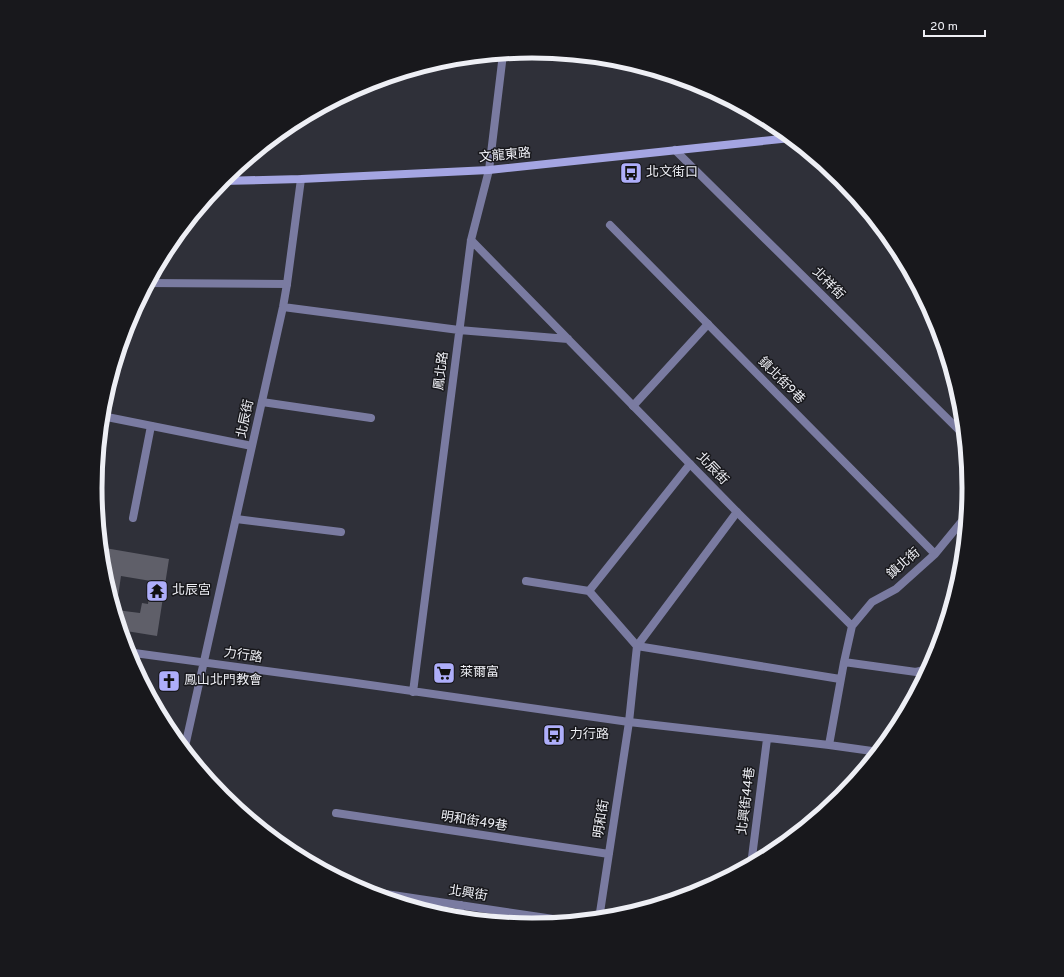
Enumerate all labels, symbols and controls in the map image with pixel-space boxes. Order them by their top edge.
scale bar [924,12,985,38]
text: 20 m [930,19,958,35]
street label: 文龍東路 [478,145,532,166]
bus stop icon: 北文街口 [618,160,644,186]
place label: 北文街口 [646,164,698,181]
street label: 北祥街 [809,264,848,303]
street label: 鳳北路 [431,351,452,391]
street label: 鎮北街9巷 [754,354,808,408]
street label: 北辰街 [233,398,258,440]
street label: 北辰街 [693,449,732,489]
street label: 鎮北街 [883,544,924,583]
temple icon: 北辰宮 [144,578,170,604]
place label: 北辰宮 [172,582,211,599]
street label: 力行路 [223,645,263,667]
supermarket icon: 萊爾富 [431,660,457,686]
place label: 萊爾富 [460,664,499,681]
church icon: 鳳山北門教會 [156,668,182,694]
place label: 鳳山北門教會 [184,672,262,689]
bus stop icon: 力行路 [541,722,567,748]
place label: 力行路 [570,727,609,743]
street label: 北興街44巷 [734,766,759,836]
street label: 明和街 [591,798,613,840]
street label: 明和街49巷 [439,809,509,835]
street label: 北興街 [447,882,489,905]

